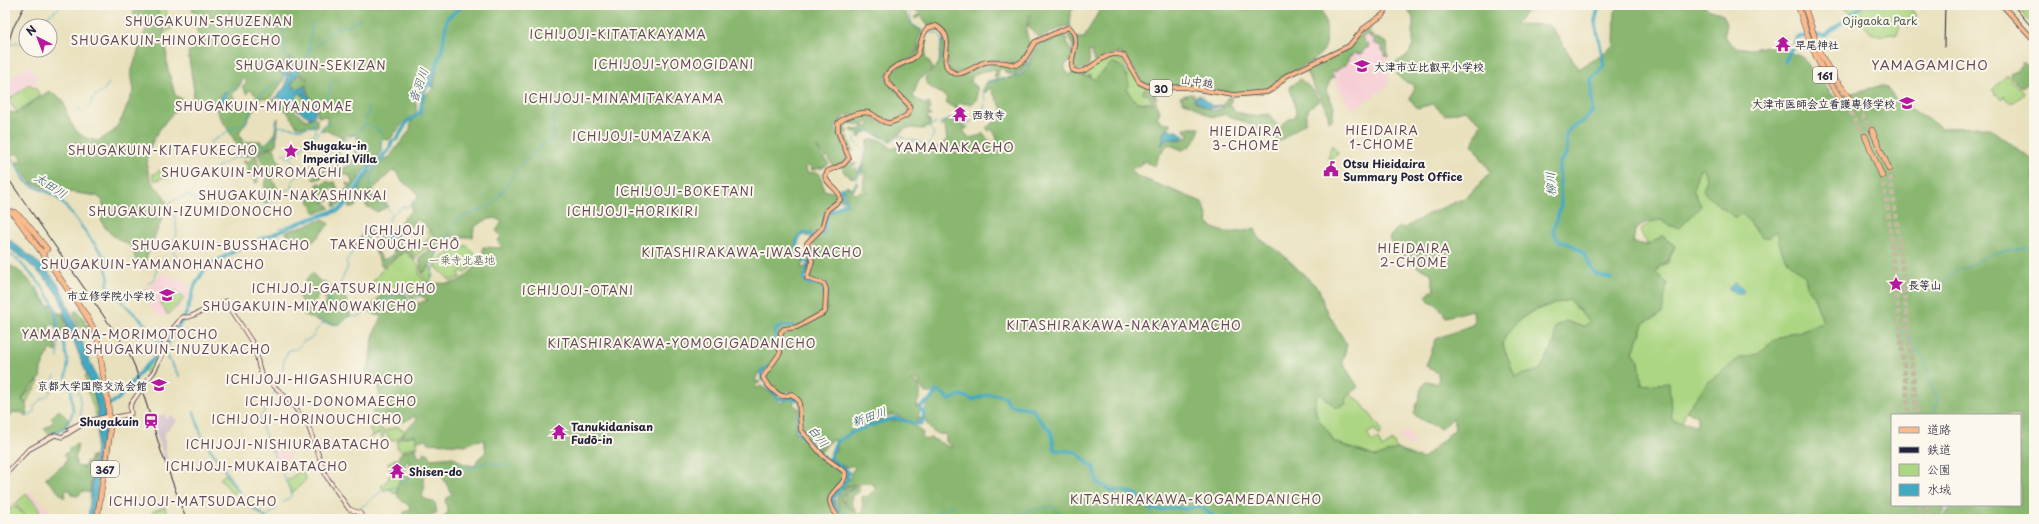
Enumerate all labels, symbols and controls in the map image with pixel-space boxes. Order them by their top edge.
district label: SHUGAKUIN-SHUZENAN [125,12,293,30]
park label: Ojigaoka Park [1842,12,1918,29]
north arrow [18,18,58,58]
text: N [22,21,40,39]
district label: ICHIJOJI-KITATAKAYAMA [529,25,707,43]
district label: SHUGAKUIN-HINOKITOGECHO [71,31,281,49]
temple icon: 早尾神社 [1774,35,1792,53]
place label: 早尾神社 [1795,36,1839,53]
district label: ICHIJOJI-YOMOGIDANI [594,55,754,73]
district label: YAMAGAMICHO [1871,55,1989,74]
district label: SHUGAKUIN-SEKIZAN [235,56,387,74]
school or university icon: 大津市立比叡平小学校 [1353,57,1371,75]
place label: 大津市立比叡平小学校 [1374,58,1484,75]
water label: 音羽川 [404,65,432,105]
road number: 161 [1813,67,1837,83]
street label: 山中越 [1180,71,1214,91]
road number: 30 [1150,80,1172,96]
district label: ICHIJOJI-MINAMITAKAYAMA [524,89,724,107]
school or university icon: 大津市医師会立看護専修学校 [1898,94,1916,112]
place label: 大津市医師会立看護専修学校 [1752,95,1895,112]
district label: SHUGAKUIN-MIYANOMAE [175,97,353,115]
temple icon: 西教寺 [951,105,969,123]
place label: 西教寺 [972,106,1005,123]
district label: HIEIDAIRA 1-CHOME [1345,121,1419,153]
district label: HIEIDAIRA 3-CHOME [1209,122,1283,154]
district label: ICHIJOJI-UMAZAKA [572,127,712,145]
place label: Shugaku-in Imperial Villa [303,137,377,167]
district label: YAMANAKACHO [895,137,1015,156]
district label: SHUGAKUIN-KITAFUKECHO [68,141,258,159]
place icon: Shugaku-in Imperial Villa [282,142,300,160]
place label: Otsu Hieidaira Summary Post Office [1343,155,1462,185]
public building icon: Otsu Hieidaira Summary Post Office [1322,160,1340,178]
district label: SHUGAKUIN-MUROMACHI [161,163,343,181]
water label: 太田川 [31,168,71,202]
water label: 柳川 [1541,172,1559,196]
district label: ICHIJOJI-BOKETANI [616,182,754,200]
district label: SHUGAKUIN-NAKASHINKAI [199,186,387,204]
district label: SHUGAKUIN-IZUMIDONOCHO [88,202,294,220]
district label: ICHIJOJI-HORIKIRI [567,202,699,220]
district label: ICHIJOJI TAKENOUCHI-CHŌ [330,221,460,253]
district label: SHUGAKUIN-BUSSHACHO [132,236,310,254]
district label: HIEIDAIRA 2-CHOME [1377,239,1451,271]
district label: KITASHIRAKAWA-IWASAKACHO [641,243,863,261]
park label: 一乗寺北墓地 [429,251,495,268]
district label: SHUGAKUIN-YAMANOHANACHO [41,255,265,273]
place icon: 長等山 [1887,275,1905,293]
place label: 長等山 [1908,276,1941,293]
district label: ICHIJOJI-GATSURINJICHO [252,279,436,297]
district label: ICHIJOJI-OTANI [522,281,634,299]
school or university icon: 市立修学院小学校 [158,286,176,304]
place label: 市立修学院小学校 [67,287,155,304]
district label: SHUGAKUIN-MIYANOWAKICHO [202,297,418,315]
district label: KITASHIRAKAWA-NAKAYAMACHO [1006,316,1242,334]
district label: YAMABANA-MORIMOTOCHO [22,325,218,343]
district label: KITASHIRAKAWA-YOMOGIGADANICHO [548,334,816,352]
district label: SHUGAKUIN-INUZUKACHO [85,340,271,358]
district label: ICHIJOJI-HIGASHIURACHO [226,370,414,388]
school or university icon: 京都大学国際交流会館 [150,376,168,394]
place label: 京都大学国際交流会館 [37,377,147,394]
district label: ICHIJOJI-DONOMAECHO [245,392,417,410]
water label: 新田川 [849,401,889,431]
district label: ICHIJOJI-HORINOUCHICHO [211,410,403,428]
station icon: Shugakuin [142,412,160,430]
place label: Shugakuin [80,413,139,430]
legend [1891,414,2021,506]
place label: Tanukidanisan Fudō-in [571,418,653,448]
text: 道路 [1927,420,1951,438]
water label: 白川 [804,421,834,451]
temple icon: Tanukidanisan Fudō-in [550,423,568,441]
district label: ICHIJOJI-NISHIURABATACHO [186,435,390,453]
text: 鉄道 [1927,440,1951,458]
district label: ICHIJOJI-MUKAIBATACHO [166,457,348,475]
text: 公園 [1927,460,1951,478]
road number: 367 [91,461,119,477]
temple icon: Shisen-do [388,462,406,480]
place label: Shisen-do [409,463,463,480]
text: 水域 [1927,480,1951,498]
district label: KITASHIRAKAWA-KOGAMEDANICHO [1070,490,1322,508]
district label: ICHIJOJI-MATSUDACHO [109,492,277,510]

